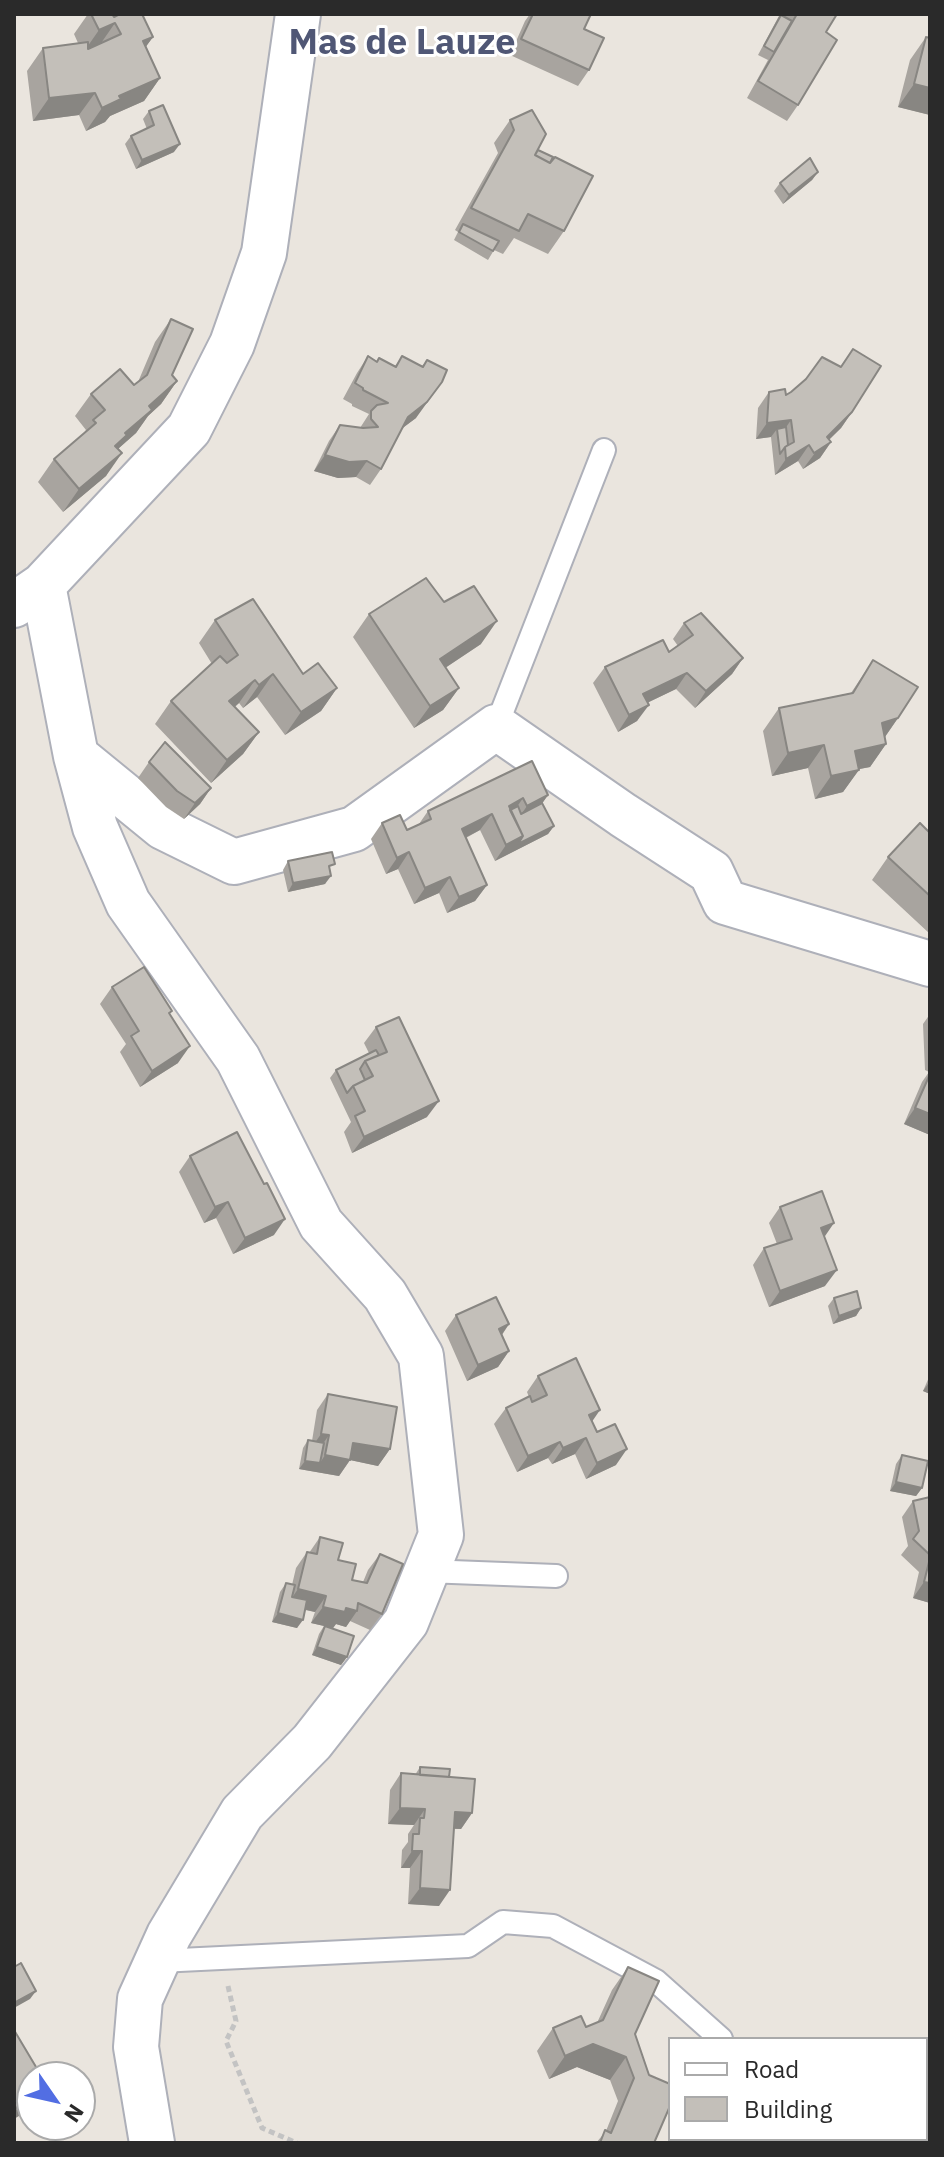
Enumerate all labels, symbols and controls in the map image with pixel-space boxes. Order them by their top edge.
district label: Mas de Lauze [289,22,515,66]
legend [668,2037,928,2141]
text: Road [744,2053,799,2085]
north arrow [16,2061,96,2141]
text: Building [744,2093,832,2125]
text: N [58,2099,91,2128]

